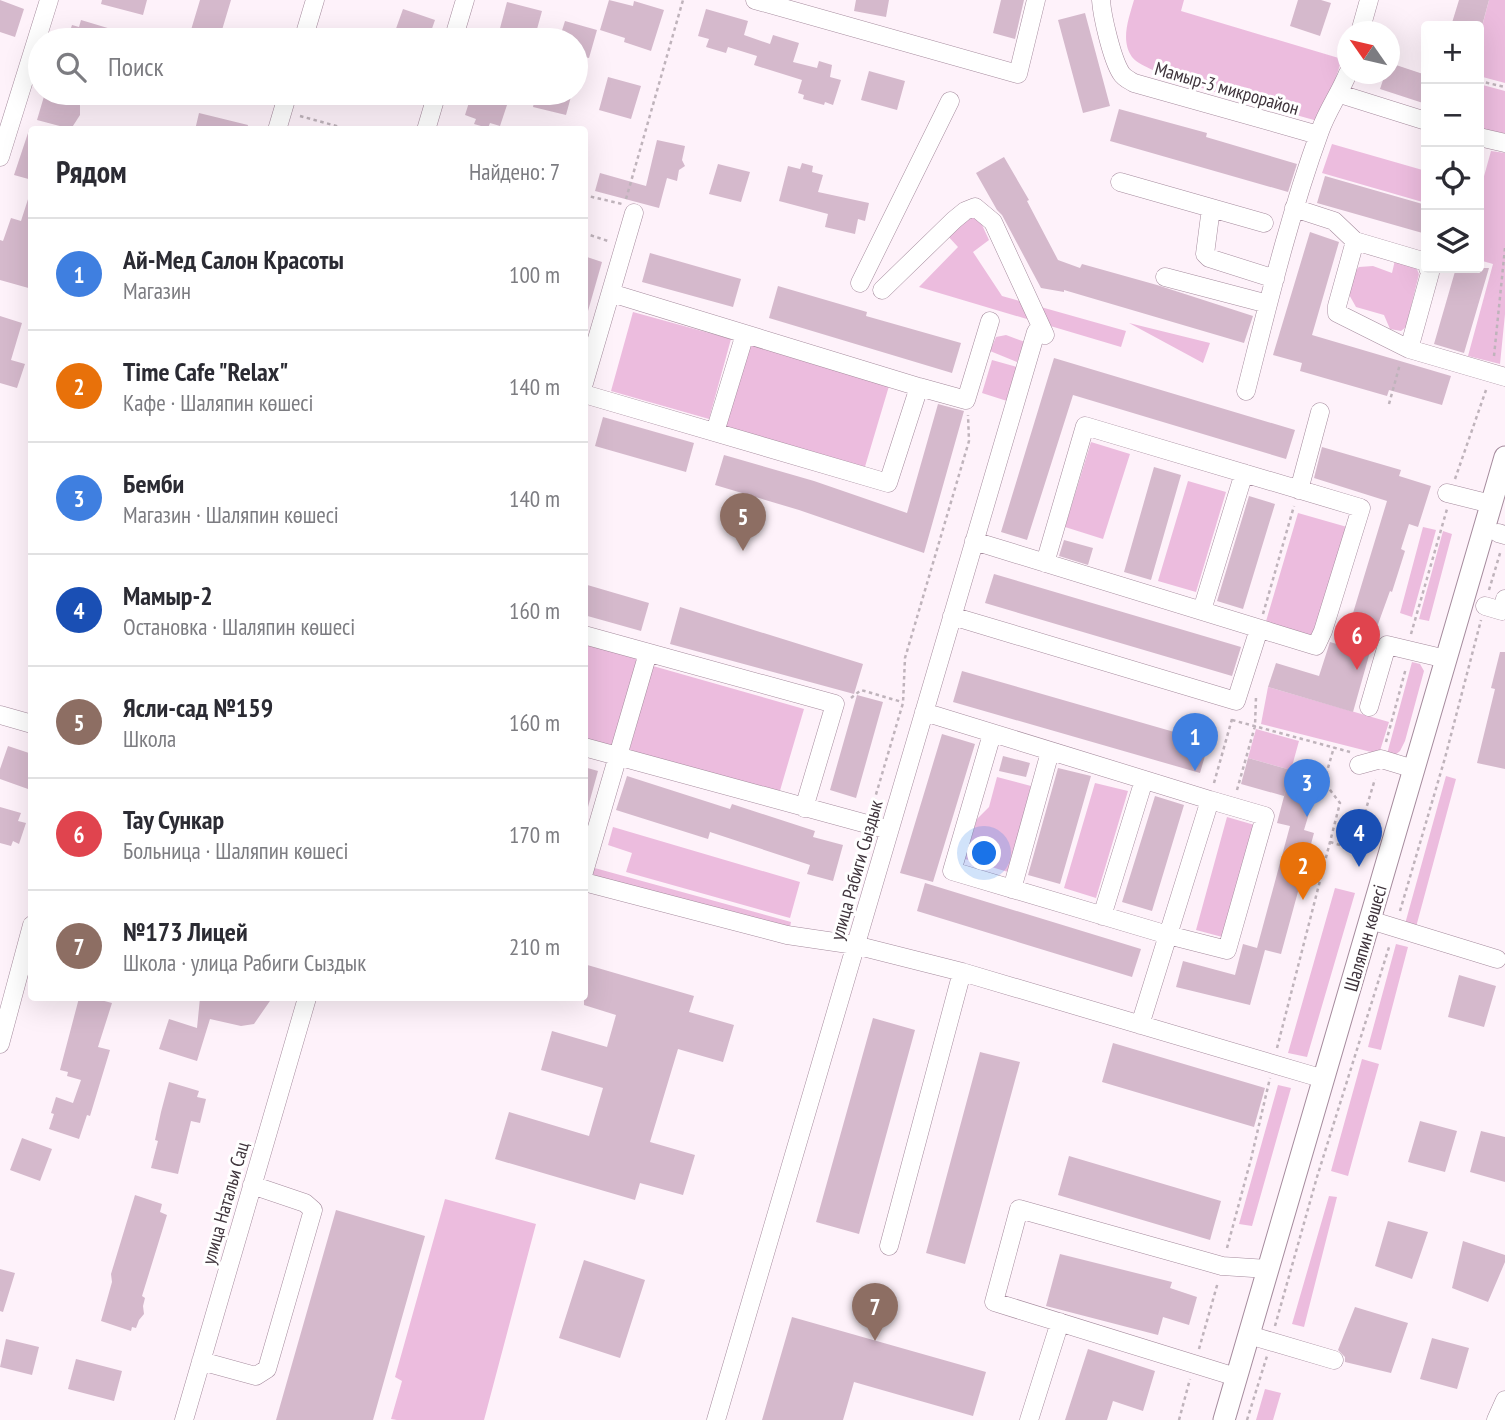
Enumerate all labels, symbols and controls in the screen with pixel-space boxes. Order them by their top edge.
north arrow [1337,21,1400,84]
map controls [1421,21,1484,273]
button: + [1421,21,1484,84]
search box [28,28,588,105]
icon: search [52,48,90,86]
text: Поиск [108,50,164,83]
street label: Мамыр-3 микрорайон [1152,56,1302,120]
button: − [1421,84,1484,147]
button: locate [1421,147,1484,210]
text: Рядом [56,152,127,191]
text: Найдено: 7 [469,157,560,186]
button: layers [1421,210,1484,273]
text: Ай-Мед Салон Красоты [123,243,344,276]
text: 1 [74,260,85,289]
text: 100 m [509,260,560,289]
text: Магазин [123,276,191,305]
text: Time Cafe "Relax" [123,355,288,388]
text: 2 [74,372,85,401]
text: 140 m [509,372,560,401]
text: Кафе · Шаляпин көшесі [123,388,314,417]
text: Бемби [123,467,184,500]
text: 3 [74,484,85,513]
text: 140 m [509,484,560,513]
pin: 5 [720,493,766,551]
text: Магазин · Шаляпин көшесі [123,500,339,529]
text: Мамыр-2 [123,579,213,612]
text: 4 [74,596,85,625]
text: 160 m [509,596,560,625]
text: Остановка · Шаляпин көшесі [123,612,355,641]
pin: 6 [1334,612,1380,670]
text: Ясли-сад №159 [123,691,273,724]
text: 5 [74,708,85,737]
text: 160 m [509,708,560,737]
pin: 1 [1172,713,1218,771]
text: Школа [123,724,176,753]
pin: 3 [1284,759,1330,817]
street label: улица Рабиги Сыздык [825,797,888,943]
text: Тау Сункар [123,803,224,836]
pin: 4 [1336,809,1382,867]
text: 6 [74,820,85,849]
text: 170 m [509,820,560,849]
text: Больница · Шаляпин көшесі [123,836,349,865]
your location [967,836,1001,870]
pin: 2 [1280,842,1326,900]
street label: Шаляпин көшесі [1338,882,1392,994]
text: №173 Лицей [123,915,248,948]
text: 7 [74,932,85,961]
text: 210 m [509,932,560,961]
text: Школа · улица Рабиги Сыздык [123,948,366,977]
street label: улица Натальи Сац [196,1138,254,1267]
pin: 7 [852,1283,898,1341]

